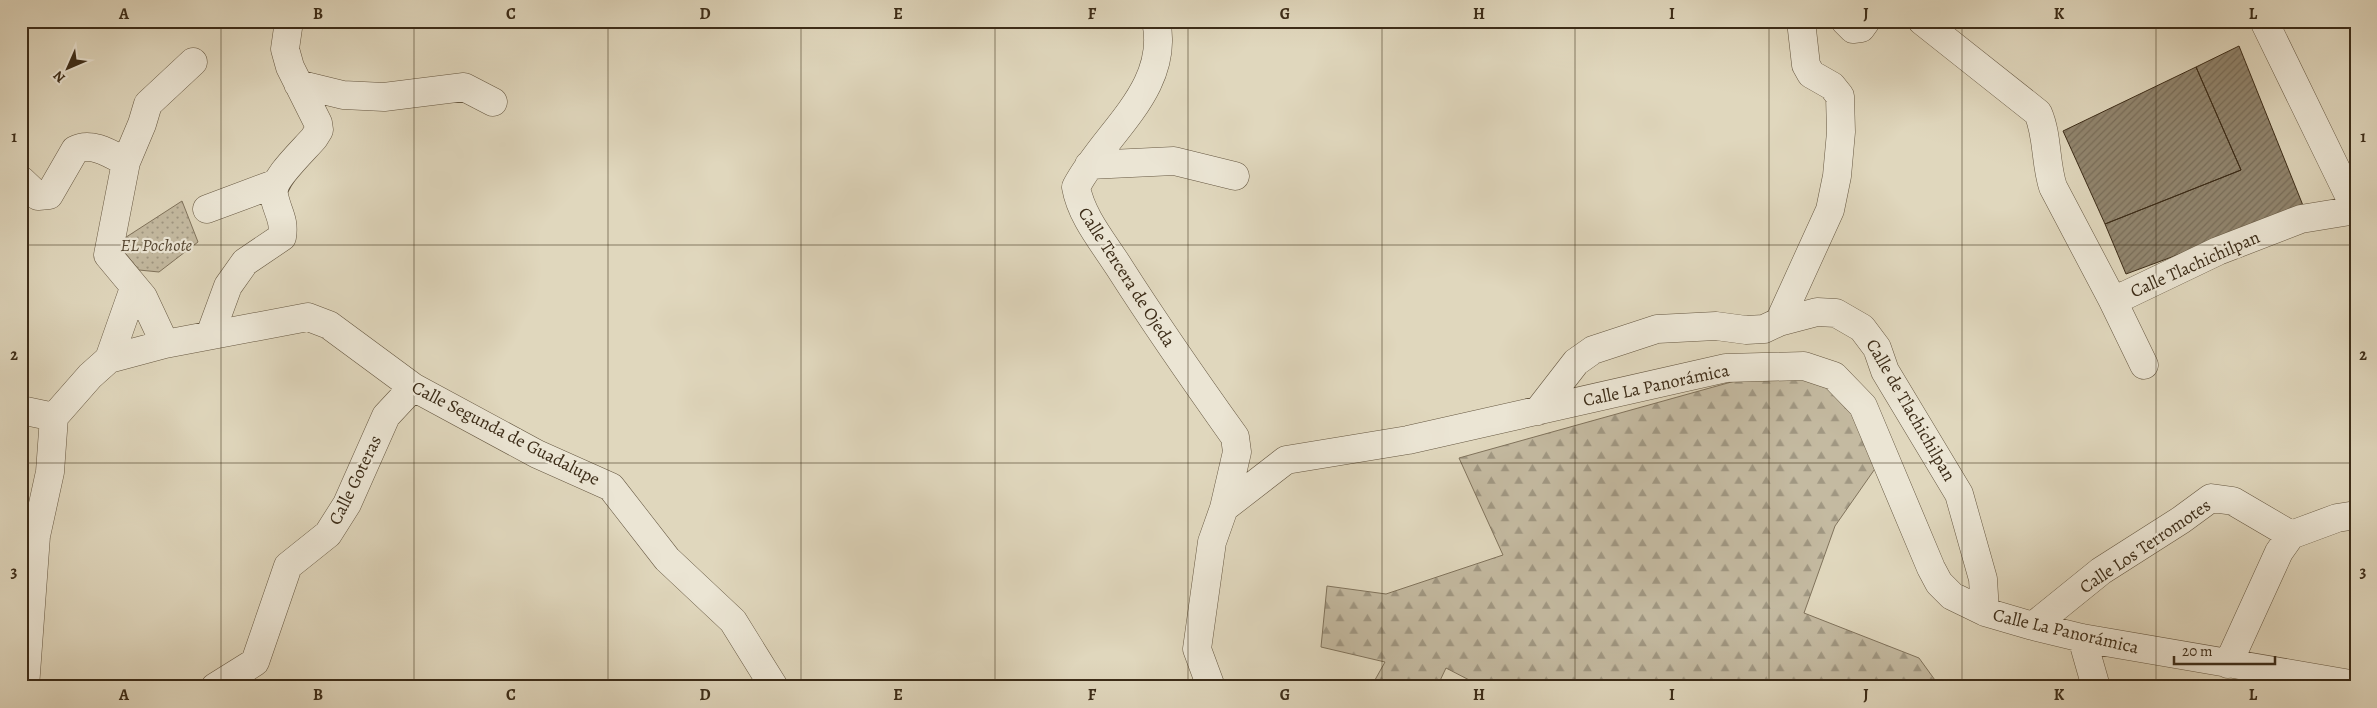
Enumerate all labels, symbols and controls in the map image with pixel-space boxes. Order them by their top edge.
text: A [118,3,130,25]
text: B [313,3,323,25]
text: C [506,3,516,25]
text: D [699,3,711,25]
text: E [893,3,903,25]
text: F [1088,3,1097,25]
text: G [1280,3,1290,25]
text: H [1473,3,1485,25]
text: I [1669,3,1675,25]
text: J [1863,3,1869,25]
text: K [2054,3,2065,25]
text: L [2249,3,2258,25]
north arrow [42,42,92,92]
text: N [49,67,69,87]
text: 1 [11,126,17,148]
text: 1 [2360,126,2366,148]
street label: Calle Tercera de Ojeda [1073,203,1182,352]
street label: Calle Tlachichilpan [2126,225,2264,303]
park label: EL Pochote [120,233,192,257]
street label: Calle de Tlachichilpan [1860,334,1962,486]
text: 2 [10,344,18,366]
text: 2 [2359,344,2367,366]
street label: Calle La Panorámica [1581,358,1732,412]
street label: Calle Segunda de Guadalupe [408,375,604,491]
street label: Calle Goteras [323,431,387,529]
street label: Calle Los Terromotes [2075,493,2215,599]
text: 3 [11,561,18,583]
text: 3 [2360,561,2367,583]
street label: Calle La Panorámica [1991,603,2142,660]
scale bar [2174,633,2276,665]
text: 20 m [2182,641,2213,661]
text: A [118,684,130,706]
text: B [313,684,323,706]
text: C [506,684,516,706]
text: D [699,684,711,706]
text: E [893,684,903,706]
text: F [1088,684,1097,706]
text: G [1280,684,1290,706]
text: H [1473,684,1485,706]
text: I [1669,684,1675,706]
text: J [1863,684,1869,706]
text: K [2054,684,2065,706]
text: L [2249,684,2258,706]

